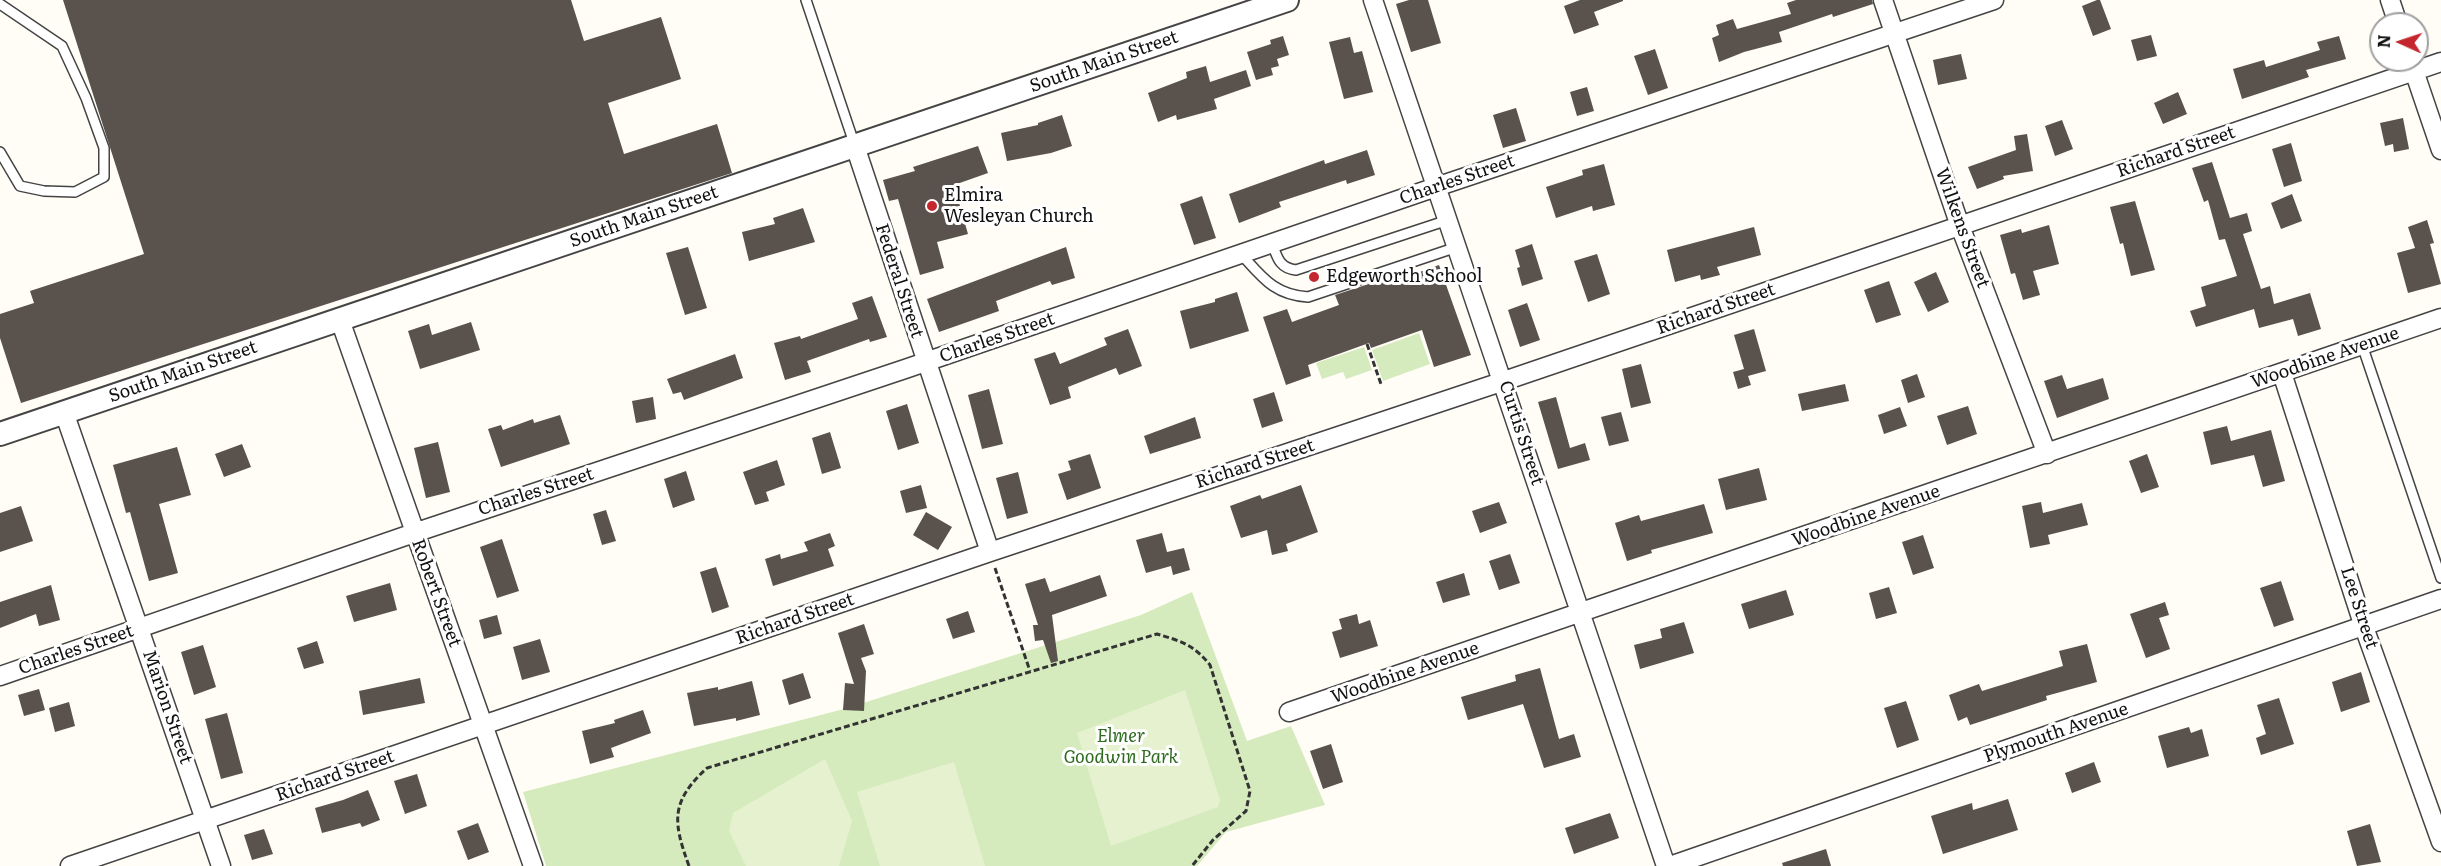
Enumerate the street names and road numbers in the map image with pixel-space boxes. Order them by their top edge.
street label: South Main Street [1027,27,1181,97]
street label: Richard Street [2114,122,2238,182]
street label: Charles Street [1397,150,1517,210]
street label: Wilkens Street [1930,165,1994,291]
street label: South Main Street [567,182,721,252]
street label: Federal Street [870,221,928,341]
street label: Richard Street [1654,279,1778,339]
street label: Charles Street [937,308,1057,368]
street label: Woodbine Avenue [2248,323,2402,393]
street label: South Main Street [106,337,260,407]
street label: Curtis Street [1494,378,1548,488]
street label: Richard Street [1193,435,1317,493]
street label: Charles Street [476,463,596,521]
street label: Woodbine Avenue [1789,481,1943,551]
street label: Robert Street [406,536,466,650]
street label: Lee Street [2336,564,2382,652]
street label: Richard Street [733,589,857,649]
street label: Charles Street [16,620,136,680]
street label: Woodbine Avenue [1328,638,1482,708]
street label: Marion Street [137,647,197,767]
street label: Plymouth Avenue [1981,698,2131,768]
street label: Richard Street [273,746,397,806]

